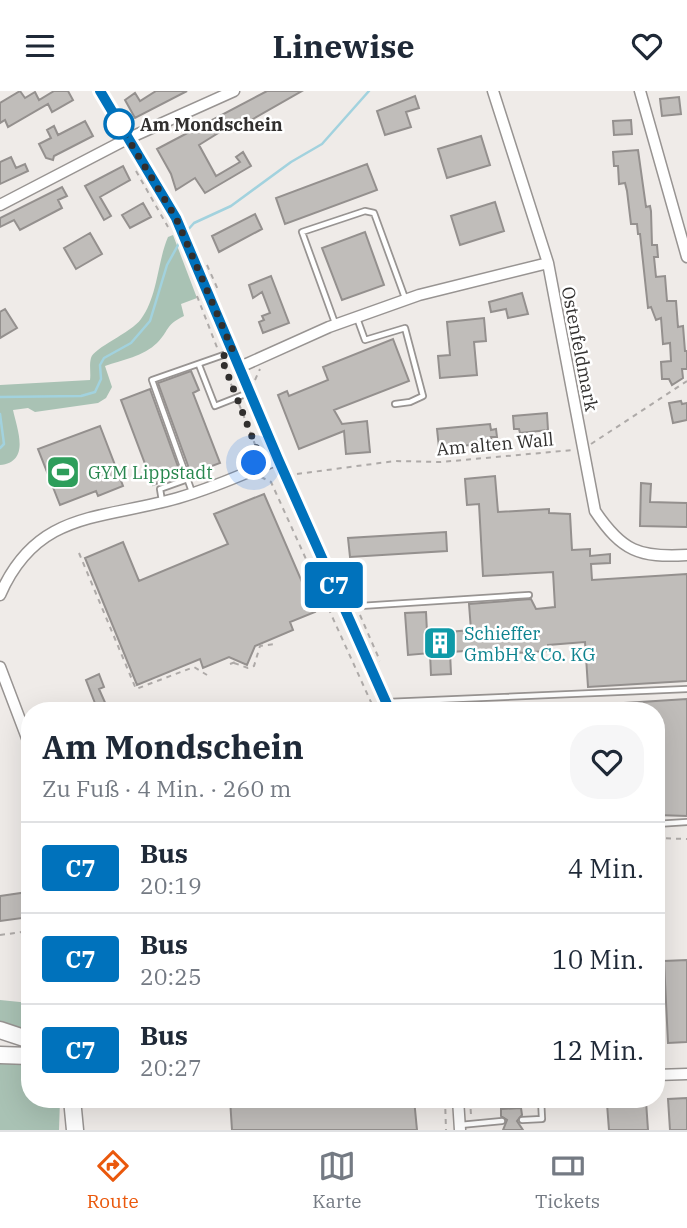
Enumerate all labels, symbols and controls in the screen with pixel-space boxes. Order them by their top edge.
text: Linewise [272,25,415,67]
icon: menu [21,27,59,65]
icon: heart [628,27,666,65]
marker: Am Mondschein [104,109,134,139]
place label: Am Mondschein [140,113,283,136]
street label: Ostenfeldmark [557,285,603,414]
street label: Am alten Wall [435,427,555,461]
your location [236,445,271,480]
sports icon: GYM Lippstadt [44,453,82,491]
place label: GYM Lippstadt [88,461,213,484]
line badge: C7 [302,562,366,608]
text: C7 [319,569,349,601]
place label: Schieffer GmbH & Co. KG [464,622,596,666]
building icon: Schieffer GmbH & Co. KG [421,624,459,662]
text: Am Mondschein [42,725,304,768]
button: heart [570,725,644,799]
text: Zu Fuß · 4 Min. · 260 m [42,773,291,803]
text: Bus [140,836,188,870]
text: 4 Min. [568,851,644,885]
text: C7 [65,852,96,884]
text: 20:19 [140,870,202,900]
text: Bus [140,927,188,961]
text: 10 Min. [552,942,644,976]
text: C7 [65,943,96,975]
text: 20:25 [140,961,202,991]
text: Bus [140,1018,188,1052]
text: 12 Min. [552,1033,644,1067]
text: C7 [65,1034,96,1066]
text: 20:27 [140,1052,202,1082]
tab: Route [87,1147,139,1213]
tab: Karte [312,1147,361,1213]
tab: Tickets [535,1147,600,1213]

